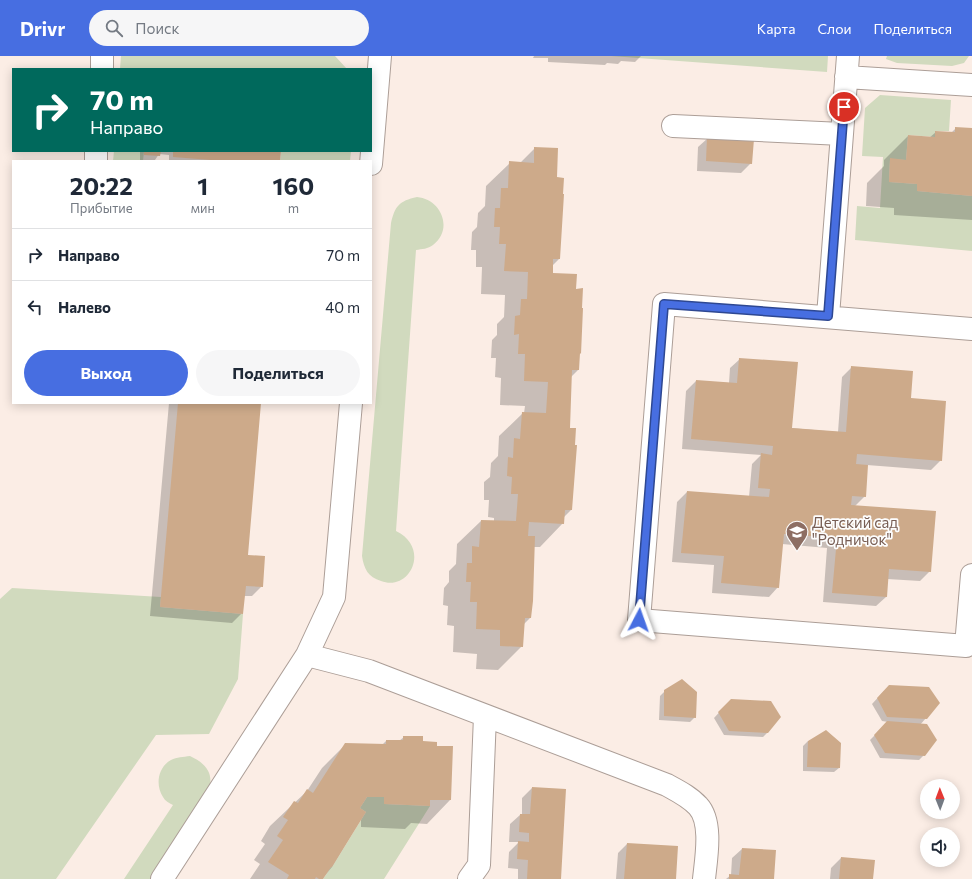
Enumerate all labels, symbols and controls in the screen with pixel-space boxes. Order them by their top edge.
search box [89,10,369,46]
text: Drivr [20,17,65,40]
icon: search [103,17,125,39]
text: Поиск [135,19,179,37]
text: Карта [757,20,795,37]
text: Слои [817,20,852,37]
text: Поделиться [874,20,952,37]
text: 70 m [90,82,154,116]
icon: right [24,84,76,136]
pin [827,90,861,124]
icon: arrive [833,96,855,118]
text: Направо [90,116,163,138]
text: 20:22 [70,171,133,200]
text: 1 [197,171,208,200]
text: 160 [273,171,314,200]
text: Прибытие [70,200,133,216]
text: мин [191,200,215,216]
text: m [288,200,299,216]
icon: right [24,244,46,266]
text: Направо [58,246,120,264]
text: 70 m [326,246,360,264]
icon: left [24,296,46,318]
text: Налево [58,298,111,316]
text: 40 m [325,298,360,316]
button: Выход [24,350,188,396]
button: Поделиться [196,350,360,396]
place label: Детский сад "Родничок" [812,513,898,548]
school or university icon: Детский сад "Родничок" [784,519,810,552]
position arrow [618,599,660,641]
north arrow [920,779,960,819]
map controls [920,779,960,867]
button: sound [920,827,960,867]

